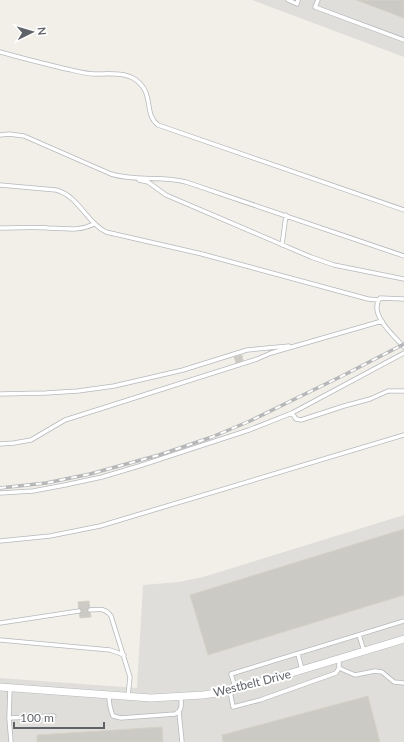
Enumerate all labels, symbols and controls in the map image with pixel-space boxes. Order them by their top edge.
north arrow [12,12,52,52]
text: N [36,26,49,36]
street label: Westbelt Drive [212,666,292,700]
scale bar [14,704,104,730]
text: 100 m [20,710,54,725]

